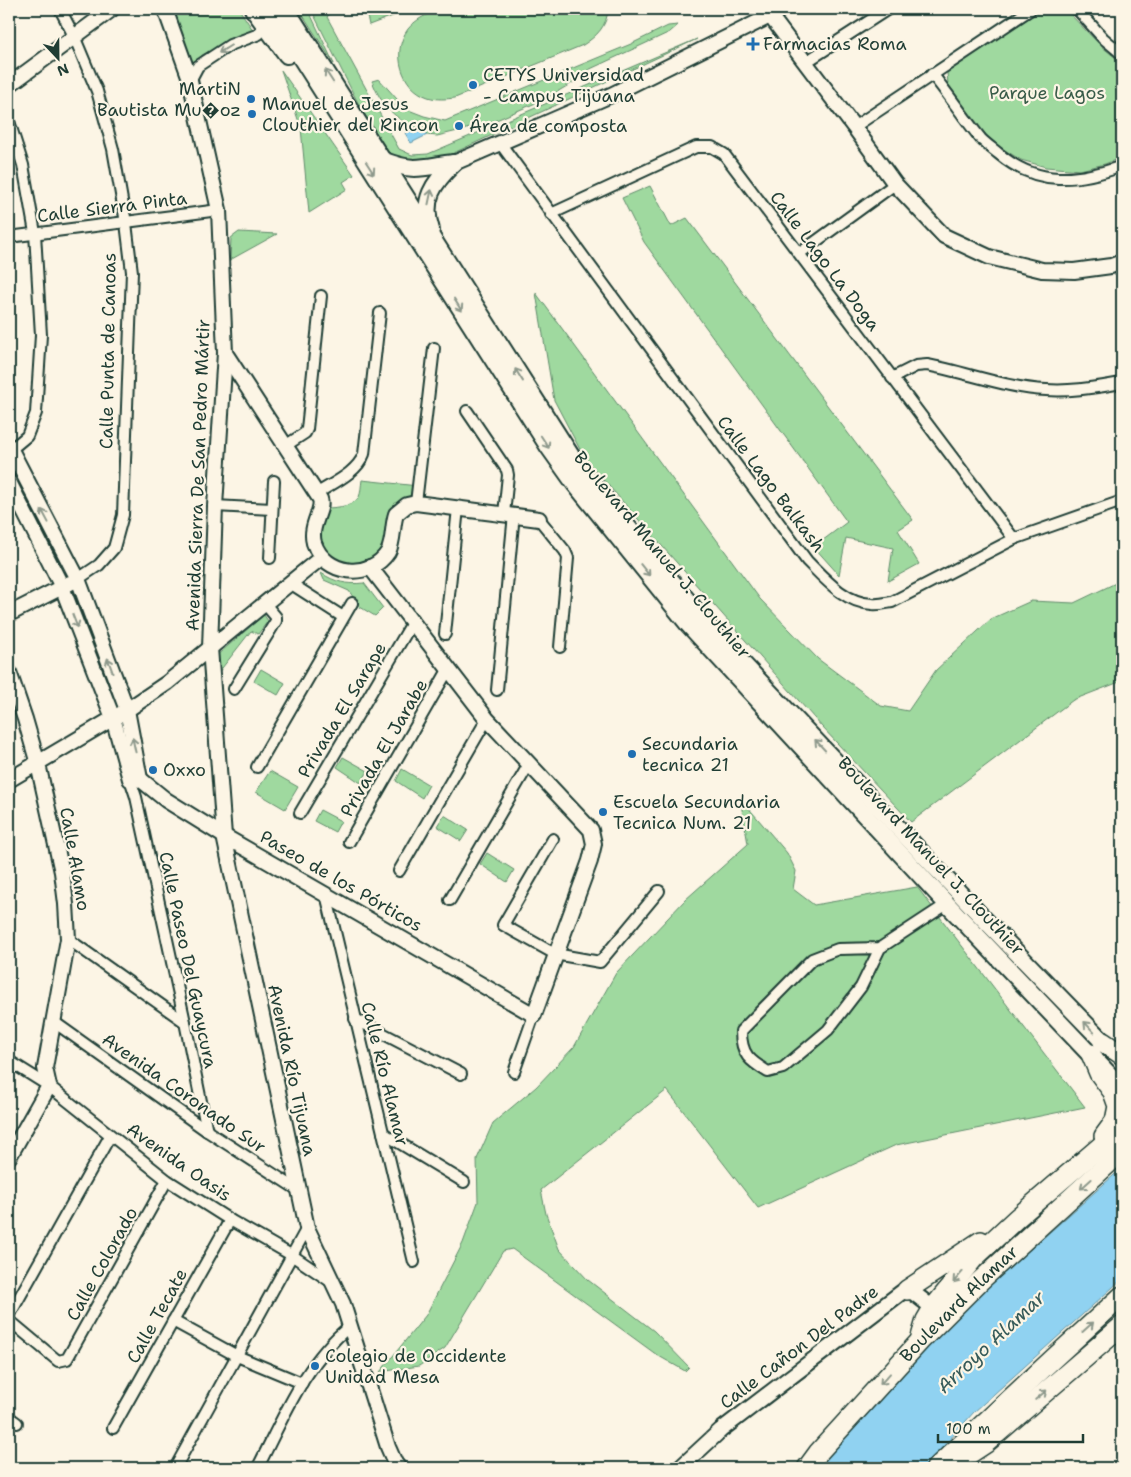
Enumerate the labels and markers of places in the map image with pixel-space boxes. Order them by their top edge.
place label: Farmacias Roma [763,32,907,56]
marker: Farmacias Roma [747,38,759,50]
place label: CETYS Universidad - Campus Tijuana [483,63,644,108]
place label: MartiN Bautista Mu�oz [97,77,241,122]
marker: CETYS Universidad - Campus Tijuana [467,79,479,91]
place label: Manuel de Jesus Clouthier del Rincon [262,92,439,137]
marker: MartiN Bautista Mu�oz [245,93,257,105]
marker: Manuel de Jesus Clouthier del Rincon [246,108,258,120]
place label: Área de composta [469,114,627,138]
marker: Área de composta [453,120,465,132]
place label: Secundaria tecnica 21 [642,732,738,777]
marker: Secundaria tecnica 21 [626,748,638,760]
place label: Oxxo [163,758,206,782]
marker: Oxxo [147,764,159,776]
place label: Escuela Secundaria Tecnica Num. 21 [613,790,780,835]
marker: Escuela Secundaria Tecnica Num. 21 [597,806,609,818]
place label: Colegio de Occidente Unidad Mesa [325,1344,507,1389]
marker: Colegio de Occidente Unidad Mesa [309,1360,321,1372]

